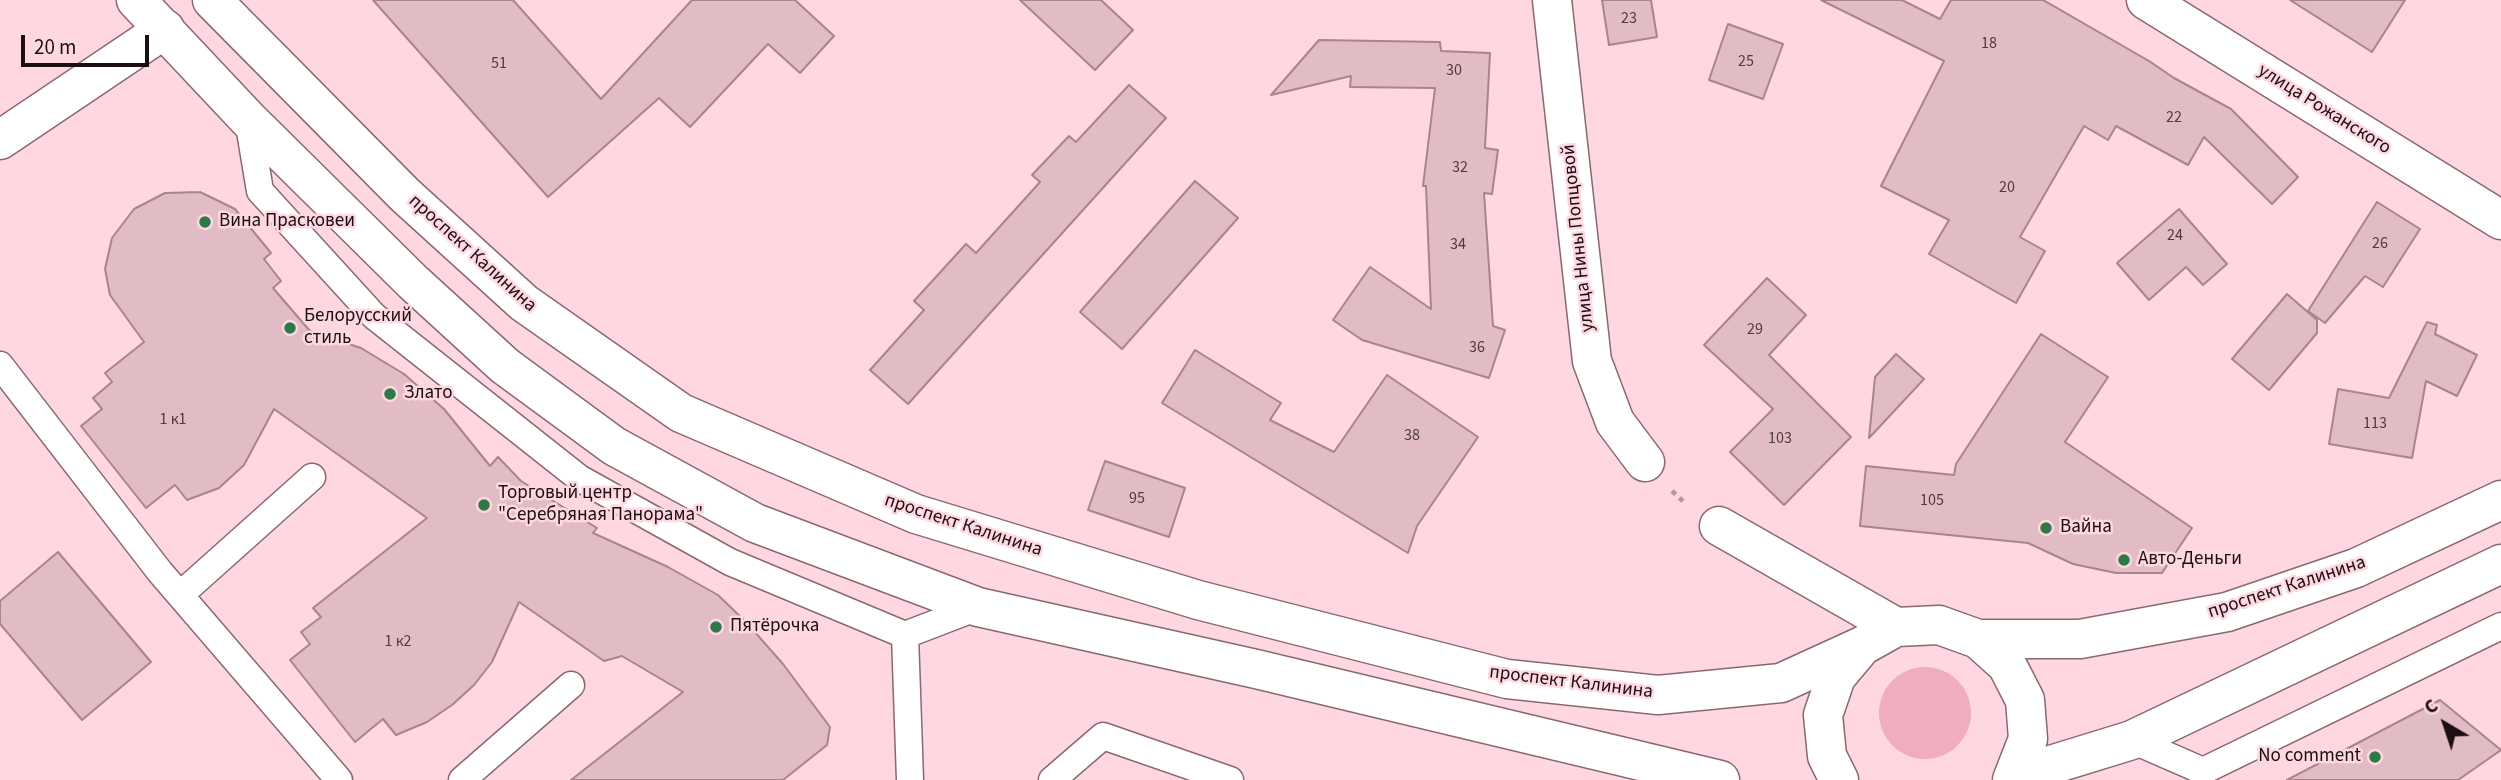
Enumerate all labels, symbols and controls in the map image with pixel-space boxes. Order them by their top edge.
house number: 23 [1621,9,1637,29]
scale bar [24,21,152,65]
text: 20 m [34,32,76,62]
house number: 18 [1981,34,1997,54]
house number: 25 [1738,52,1754,72]
house number: 51 [491,54,507,74]
street label: улица Рожанского [2253,60,2395,160]
house number: 30 [1446,61,1462,81]
house number: 22 [2166,108,2182,128]
street label: улица Нины Попцовой [1558,143,1600,333]
house number: 32 [1452,158,1468,178]
house number: 20 [1999,178,2015,198]
street label: проспект Калинина [403,190,541,318]
place label: Вина Прасковеи [219,211,355,233]
marker: Вина Прасковеи [197,214,213,230]
house number: 24 [2167,226,2183,246]
house number: 26 [2372,234,2388,254]
house number: 34 [1450,235,1466,255]
place label: Белорусский стиль [304,306,412,350]
marker: Белорусский стиль [282,320,298,336]
house number: 29 [1747,320,1763,340]
house number: 36 [1469,338,1485,358]
place label: Злато [404,383,453,405]
marker: Злато [382,386,398,402]
house number: 1 к1 [159,410,187,430]
house number: 113 [2363,414,2387,434]
house number: 38 [1404,426,1420,446]
house number: 103 [1768,429,1792,449]
place label: Торговый центр "Серебряная Панорама" [498,483,703,527]
house number: 95 [1129,489,1145,509]
street label: проспект Калинина [881,490,1045,562]
house number: 105 [1920,491,1944,511]
marker: Торговый центр "Серебряная Панорама" [476,497,492,513]
place label: Вайна [2060,517,2112,539]
marker: Вайна [2038,520,2054,536]
place label: Авто-Деньги [2138,549,2242,571]
marker: Авто-Деньги [2116,552,2132,568]
street label: проспект Калинина [2205,552,2369,624]
place label: Пятёрочка [730,616,819,638]
marker: Пятёрочка [708,619,724,635]
house number: 1 к2 [384,632,412,652]
street label: проспект Калинина [1488,662,1654,704]
north arrow [2410,689,2480,759]
text: С [2419,693,2444,721]
place label: No comment [2258,746,2361,768]
marker: No comment [2367,749,2383,765]

